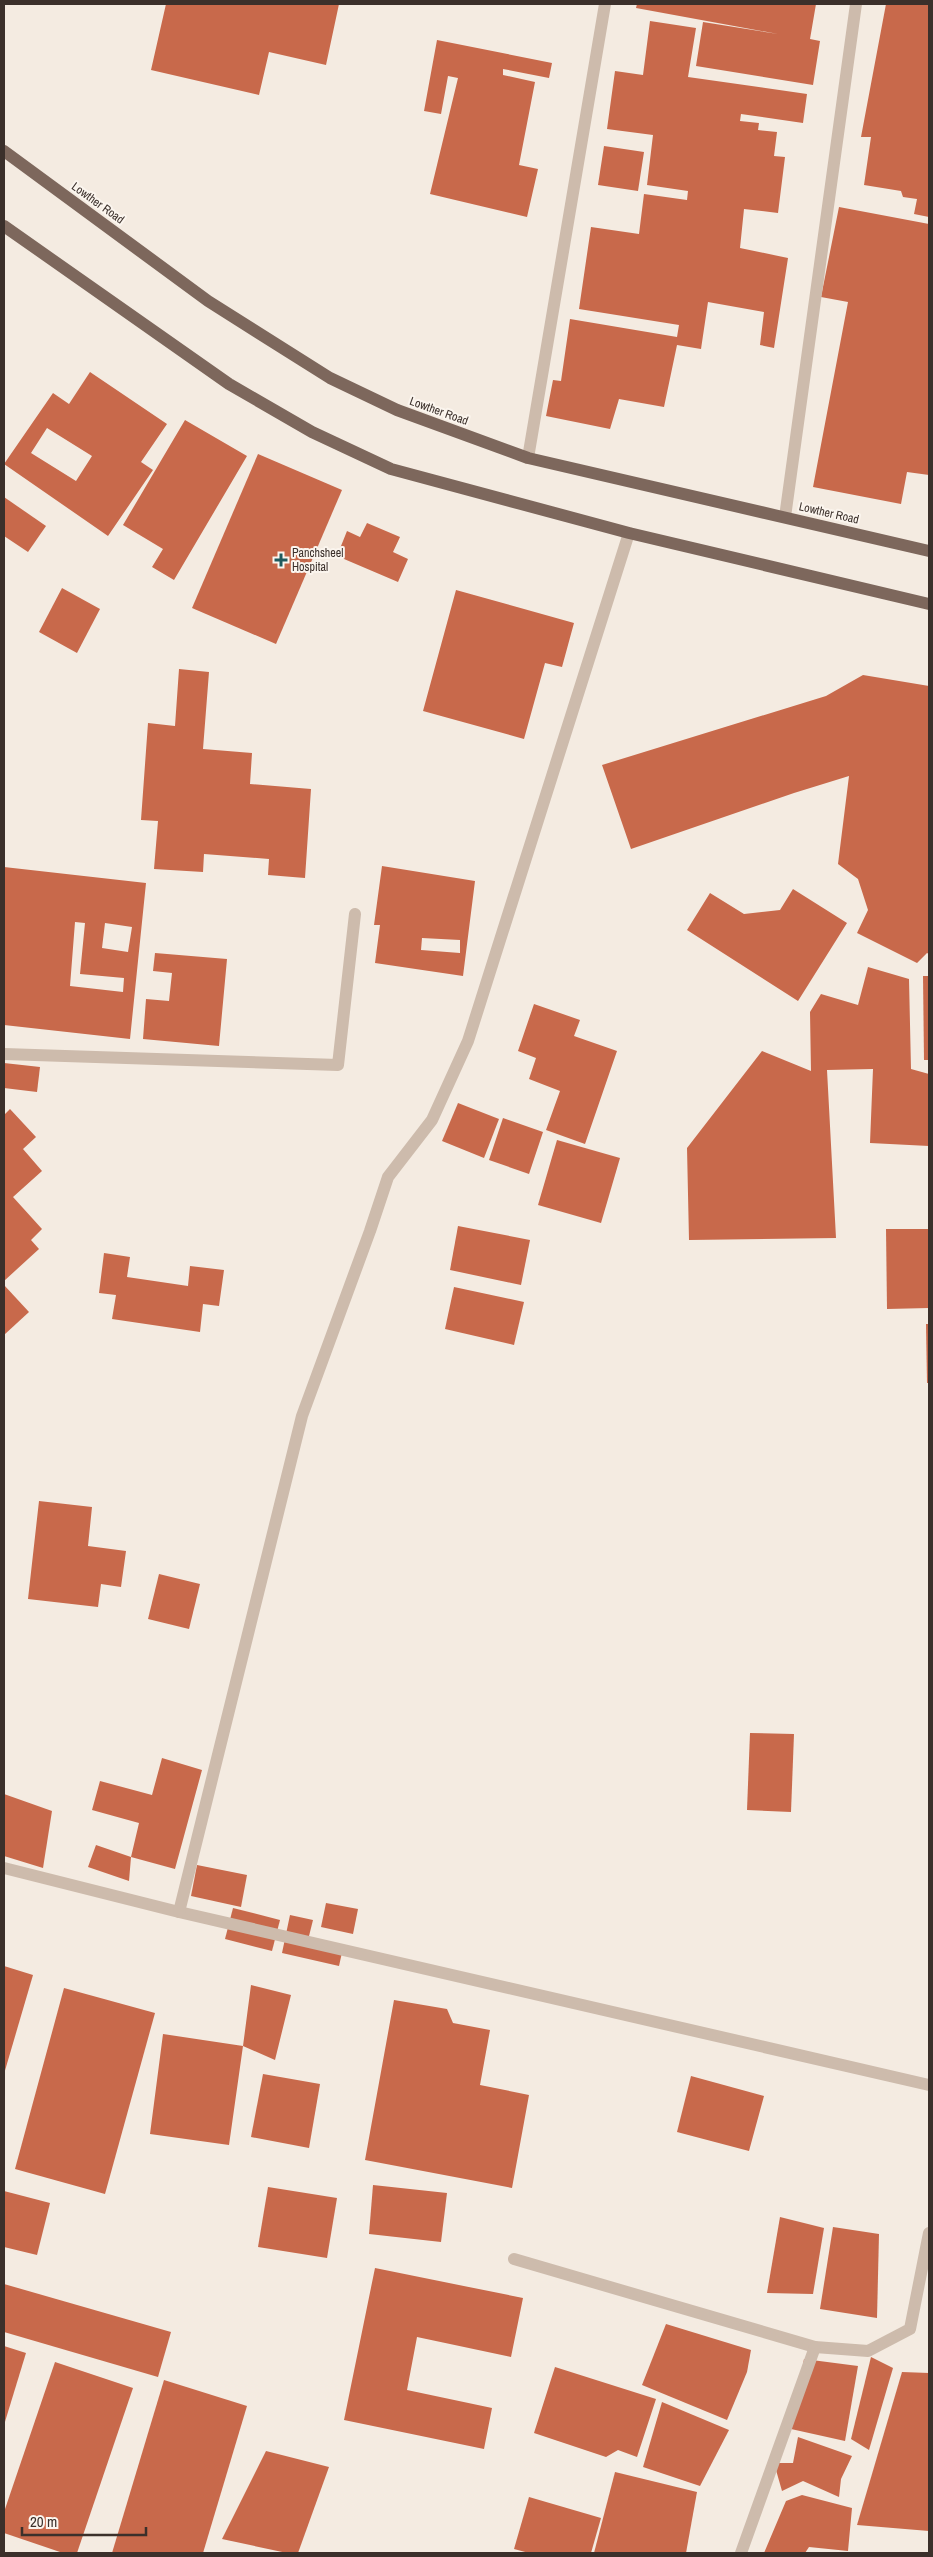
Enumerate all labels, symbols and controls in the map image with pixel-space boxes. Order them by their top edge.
street label: Lowther Road [69,179,127,227]
street label: Lowther Road [407,393,471,429]
street label: Lowther Road [797,498,861,528]
place label: Panchsheel Hospital [292,545,343,575]
marker: Panchsheel Hospital [274,553,288,567]
scale bar [22,2504,146,2536]
text: 20 m [30,2511,57,2532]

